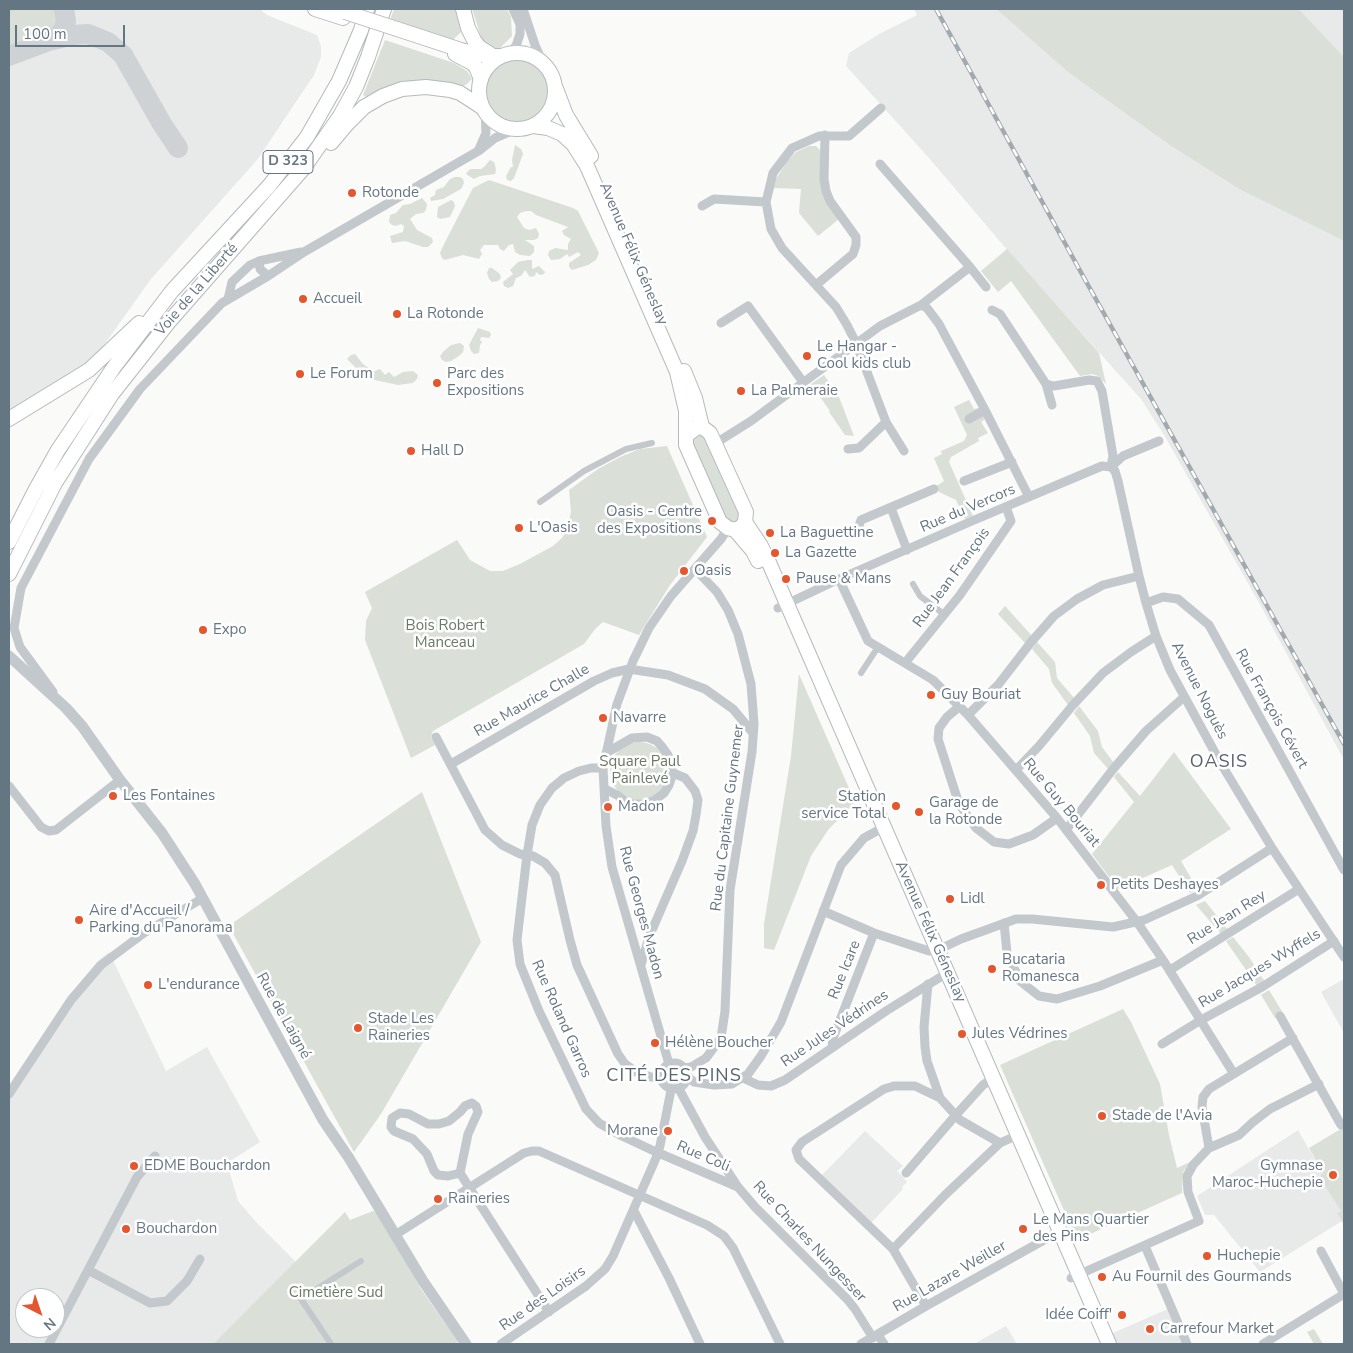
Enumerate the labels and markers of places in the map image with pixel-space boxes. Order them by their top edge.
place label: Rotonde [362,184,419,202]
marker: Rotonde [346,187,358,199]
place label: Accueil [313,290,362,308]
marker: Accueil [297,293,309,305]
place label: La Rotonde [407,305,484,323]
marker: La Rotonde [391,308,403,320]
place label: Le Hangar - Cool kids club [817,338,911,373]
marker: Le Hangar - Cool kids club [801,350,813,362]
place label: Le Forum [310,365,373,383]
place label: Parc des Expositions [447,365,524,400]
marker: Le Forum [294,368,306,380]
marker: Parc des Expositions [431,377,443,389]
place label: La Palmeraie [751,382,838,400]
marker: La Palmeraie [735,385,747,397]
place label: Hall D [421,442,464,460]
marker: Hall D [405,445,417,457]
place label: Oasis - Centre des Expositions [597,503,702,538]
marker: Oasis - Centre des Expositions [706,515,718,527]
place label: L'Oasis [529,519,578,537]
marker: L'Oasis [513,522,525,534]
place label: La Baguettine [780,524,874,542]
marker: La Baguettine [764,527,776,539]
place label: La Gazette [785,544,857,562]
marker: La Gazette [769,547,781,559]
place label: Oasis [694,562,731,580]
marker: Oasis [678,565,690,577]
place label: Pause & Mans [796,570,891,588]
marker: Pause & Mans [780,573,792,585]
place label: Expo [213,621,247,639]
marker: Expo [197,624,209,636]
place label: Guy Bouriat [941,686,1021,704]
marker: Guy Bouriat [925,689,937,701]
place label: Navarre [613,709,666,727]
marker: Navarre [597,712,609,724]
place label: Les Fontaines [123,787,215,805]
place label: Station service Total [801,788,886,823]
marker: Les Fontaines [107,790,119,802]
place label: Garage de la Rotonde [929,794,1002,829]
place label: Madon [618,798,664,816]
marker: Station service Total [890,800,902,812]
marker: Madon [602,801,614,813]
marker: Garage de la Rotonde [913,806,925,818]
place label: Petits Deshayes [1111,876,1219,894]
marker: Petits Deshayes [1095,879,1107,891]
place label: Lidl [960,890,985,908]
marker: Lidl [944,893,956,905]
place label: Aire d'Accueil / Parking du Panorama [89,902,233,937]
marker: Aire d'Accueil / Parking du Panorama [73,914,85,926]
place label: Bucataria Romanesca [1002,951,1080,986]
marker: Bucataria Romanesca [986,963,998,975]
place label: L'endurance [158,976,240,994]
marker: L'endurance [142,979,154,991]
place label: Stade Les Raineries [368,1010,434,1045]
marker: Stade Les Raineries [352,1022,364,1034]
place label: Jules Védrines [972,1025,1067,1043]
marker: Jules Védrines [956,1028,968,1040]
place label: Hélène Boucher [665,1034,773,1052]
marker: Hélène Boucher [649,1037,661,1049]
place label: Stade de l'Avia [1112,1107,1212,1125]
marker: Stade de l'Avia [1096,1110,1108,1122]
place label: Morane [607,1122,658,1140]
marker: Morane [662,1125,674,1137]
place label: EDME Bouchardon [144,1157,270,1175]
place label: Gymnase Maroc-Huchepie [1212,1157,1323,1192]
marker: EDME Bouchardon [128,1160,140,1172]
marker: Gymnase Maroc-Huchepie [1327,1169,1339,1181]
place label: Raineries [448,1190,510,1208]
marker: Raineries [432,1193,444,1205]
place label: Le Mans Quartier des Pins [1033,1211,1149,1246]
place label: Bouchardon [136,1220,217,1238]
marker: Bouchardon [120,1223,132,1235]
marker: Le Mans Quartier des Pins [1017,1223,1029,1235]
place label: Huchepie [1217,1247,1280,1265]
marker: Huchepie [1201,1250,1213,1262]
place label: Au Fournil des Gourmands [1112,1268,1292,1286]
marker: Au Fournil des Gourmands [1096,1271,1108,1283]
place label: Idée Coiff' [1045,1306,1112,1324]
marker: Idée Coiff' [1116,1309,1128,1321]
place label: Carrefour Market [1160,1320,1274,1338]
marker: Carrefour Market [1144,1323,1156,1335]

